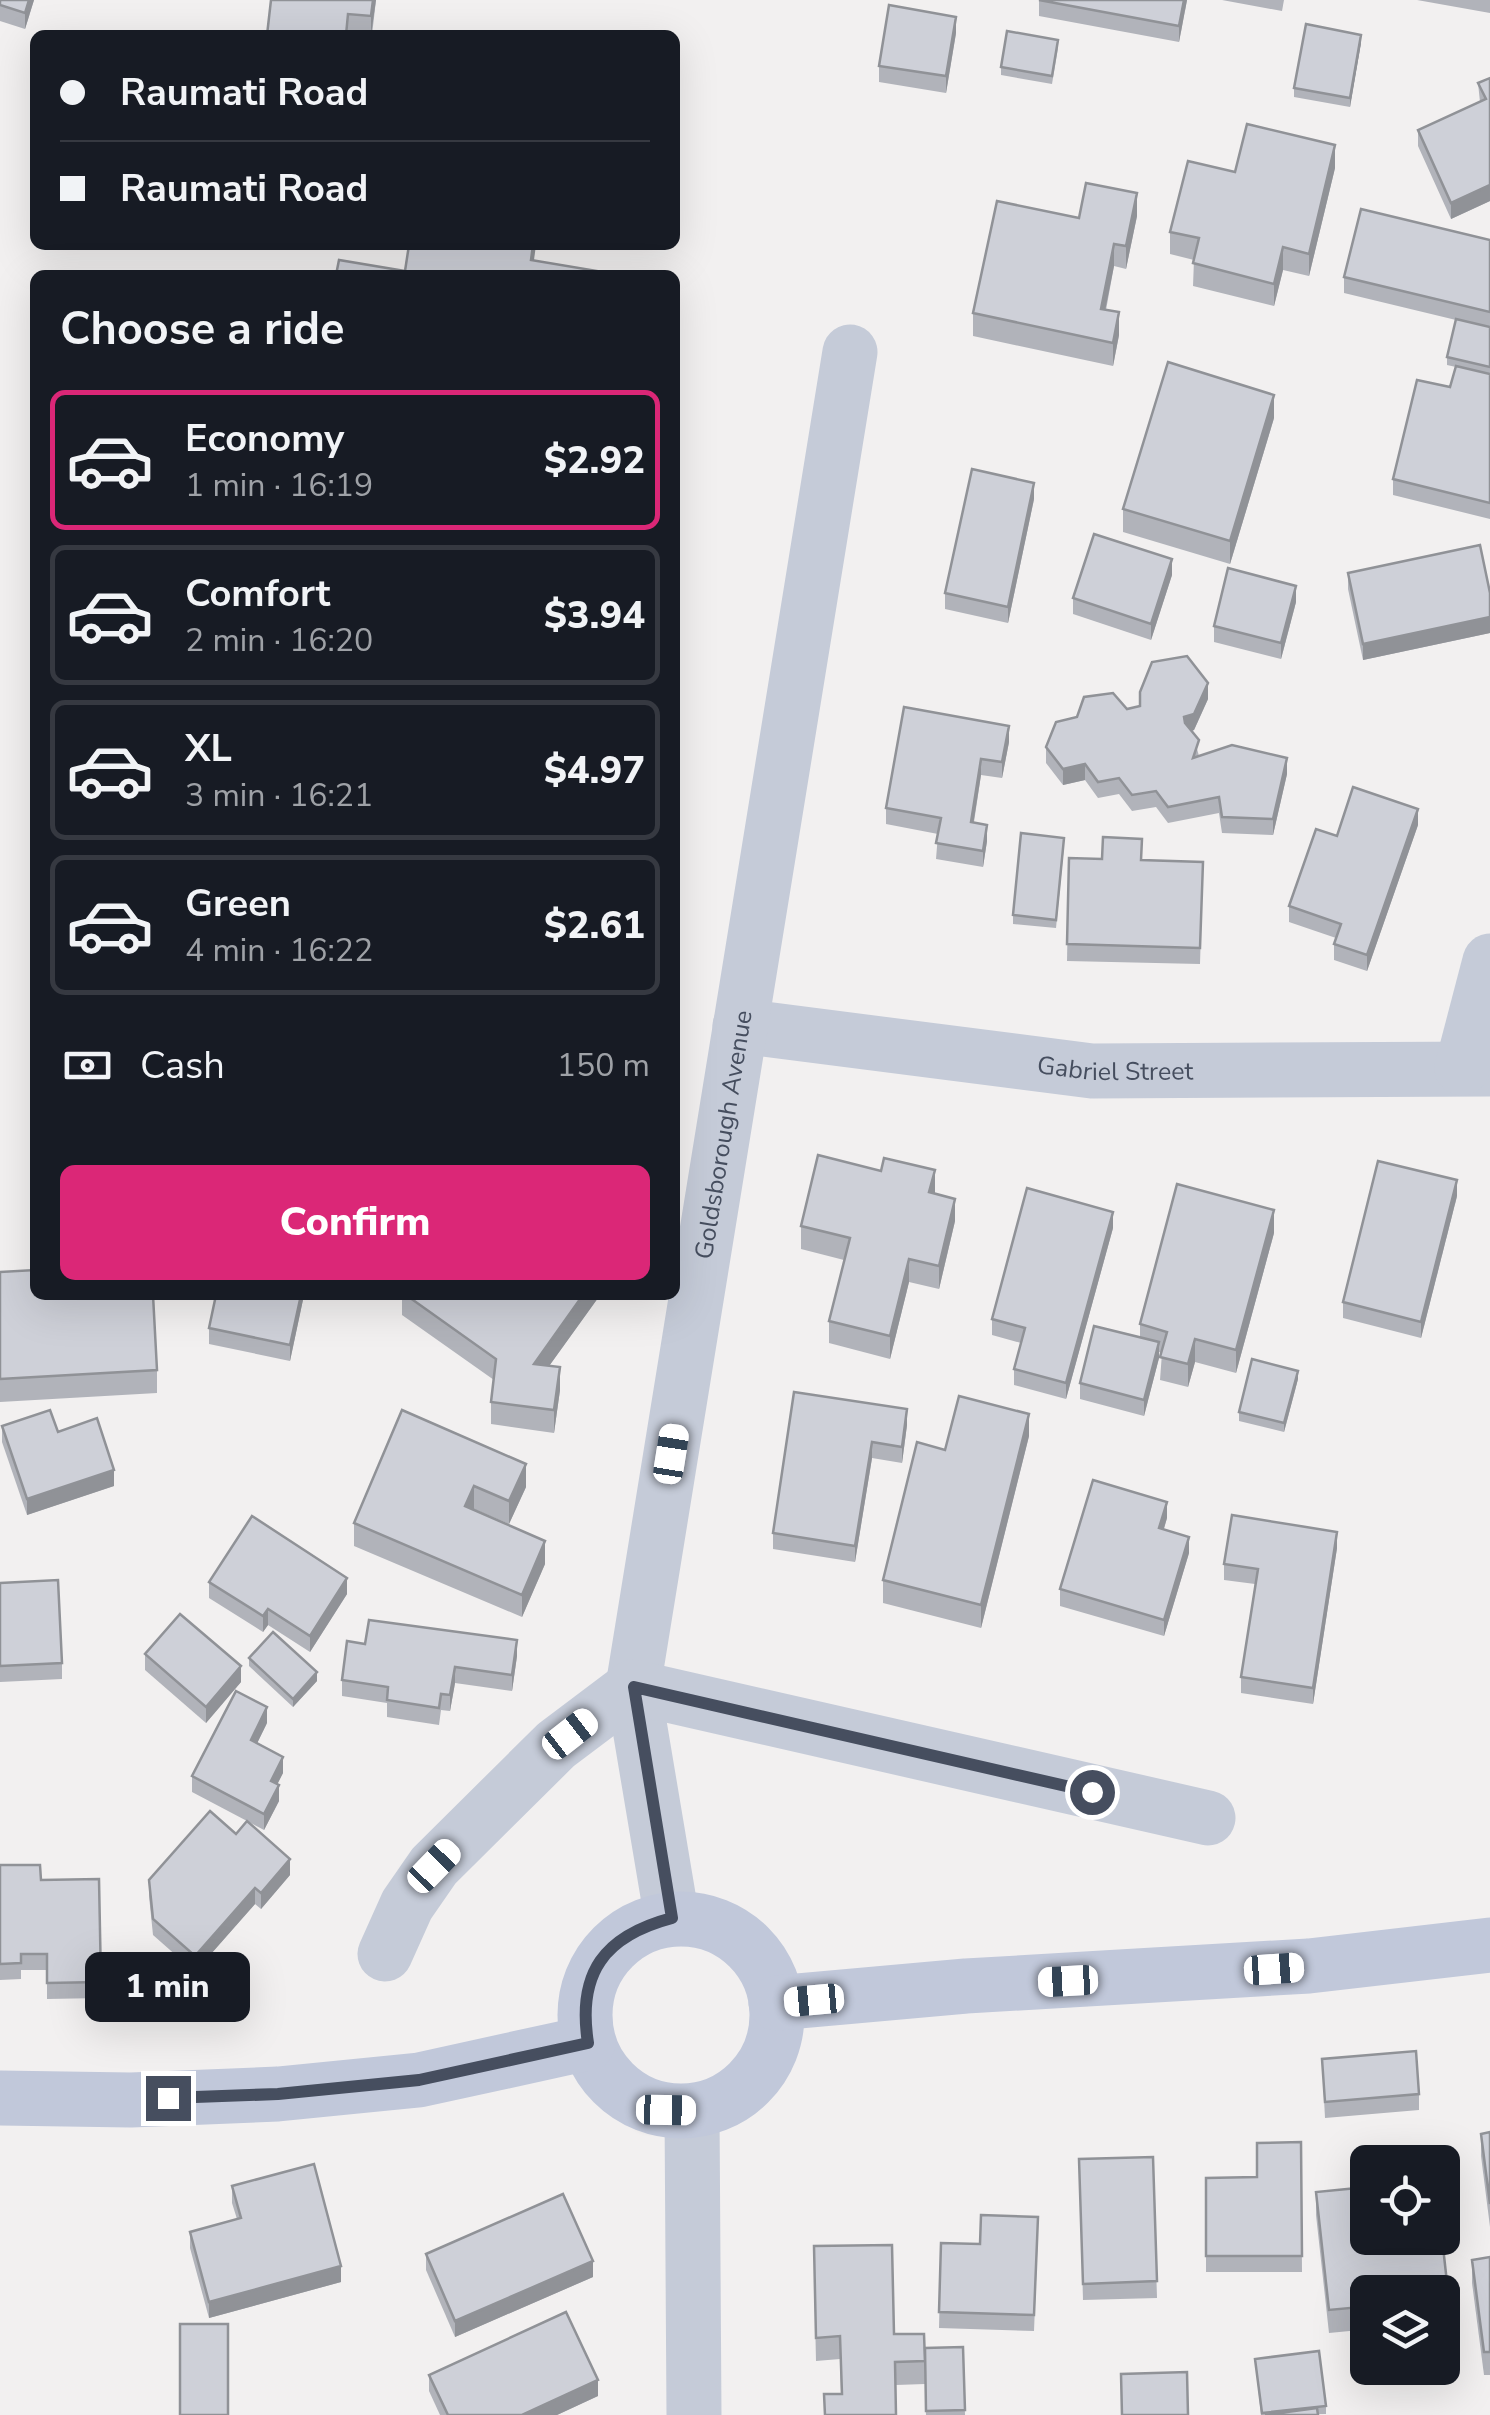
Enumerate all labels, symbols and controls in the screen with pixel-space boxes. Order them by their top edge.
text: Raumati Road [120,67,368,118]
text: Raumati Road [120,163,368,214]
text: Choose a ride [60,299,345,360]
text: Economy [185,413,344,464]
icon: car [65,415,155,505]
text: $2.92 [544,435,645,486]
text: 1 min · 16:19 [185,464,373,507]
text: Comfort [185,568,330,619]
icon: car [65,570,155,660]
text: $3.94 [544,590,645,641]
text: 2 min · 16:20 [185,619,373,662]
text: XL [185,723,232,774]
icon: car [65,725,155,815]
text: $4.97 [544,745,645,796]
text: 3 min · 16:21 [185,774,373,817]
text: Green [185,878,291,929]
icon: car [65,880,155,970]
text: $2.61 [544,900,645,951]
text: 4 min · 16:22 [185,929,373,972]
street label: Goldsborough Avenue [687,1008,761,1262]
icon: cash [60,1038,115,1093]
text: Cash [140,1040,225,1091]
text: 150 m [557,1044,650,1087]
street label: Gabriel Street [1035,1048,1194,1089]
button: Confirm [60,1165,650,1280]
car [651,1422,691,1486]
car [537,1704,603,1764]
route start [1070,1770,1115,1815]
car [402,1834,466,1898]
car [1243,1952,1305,1986]
callout: 1 min [86,1953,250,2023]
car [1037,1964,1099,1998]
text: 1 min [125,1965,210,2008]
car [783,1982,845,2018]
route end [146,2076,191,2121]
car [636,2094,696,2126]
map controls [1350,2145,1460,2385]
button: locate [1350,2145,1460,2255]
button: layers [1350,2275,1460,2385]

